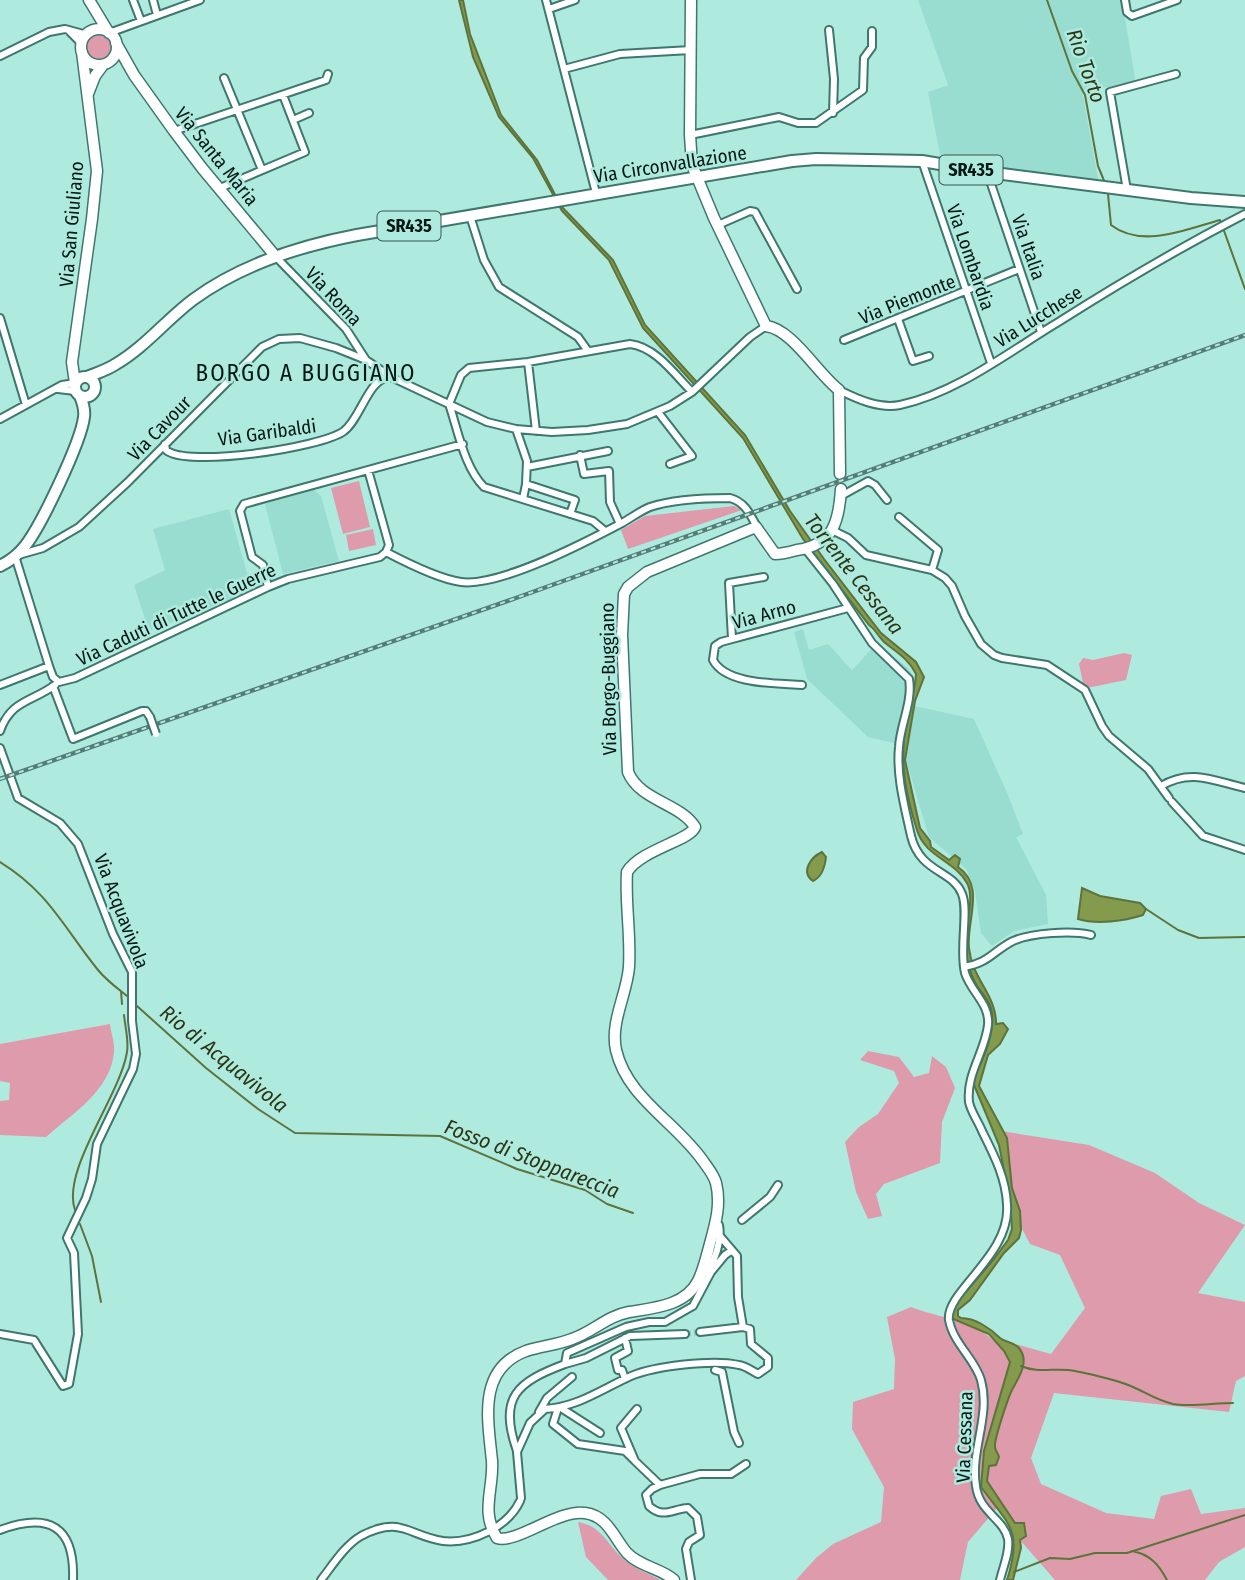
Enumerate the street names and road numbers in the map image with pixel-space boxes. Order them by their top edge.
street label: Via Santa Maria [170,102,263,210]
street label: Via Circonvallazione [592,141,748,188]
road number: SR435 [940,155,1002,184]
street label: Via San Giuliano [55,160,88,288]
street label: Via Lombardia [942,201,999,313]
road number: SR435 [378,211,440,240]
street label: Via Italia [1007,211,1050,283]
street label: Via Roma [301,262,367,331]
street label: Via Piemonte [855,270,959,329]
street label: Via Lucchese [990,280,1086,352]
street label: Via Cavour [123,391,196,466]
street label: Via Garibaldi [217,414,318,451]
street label: Via Caduti di Tutte le Guerre [73,558,279,671]
street label: Via Arno [730,595,798,634]
street label: Via Borgo-Buggiano [596,602,621,756]
street label: Via Acquavivola [89,851,154,972]
street label: Via Cessana [951,1391,978,1483]

